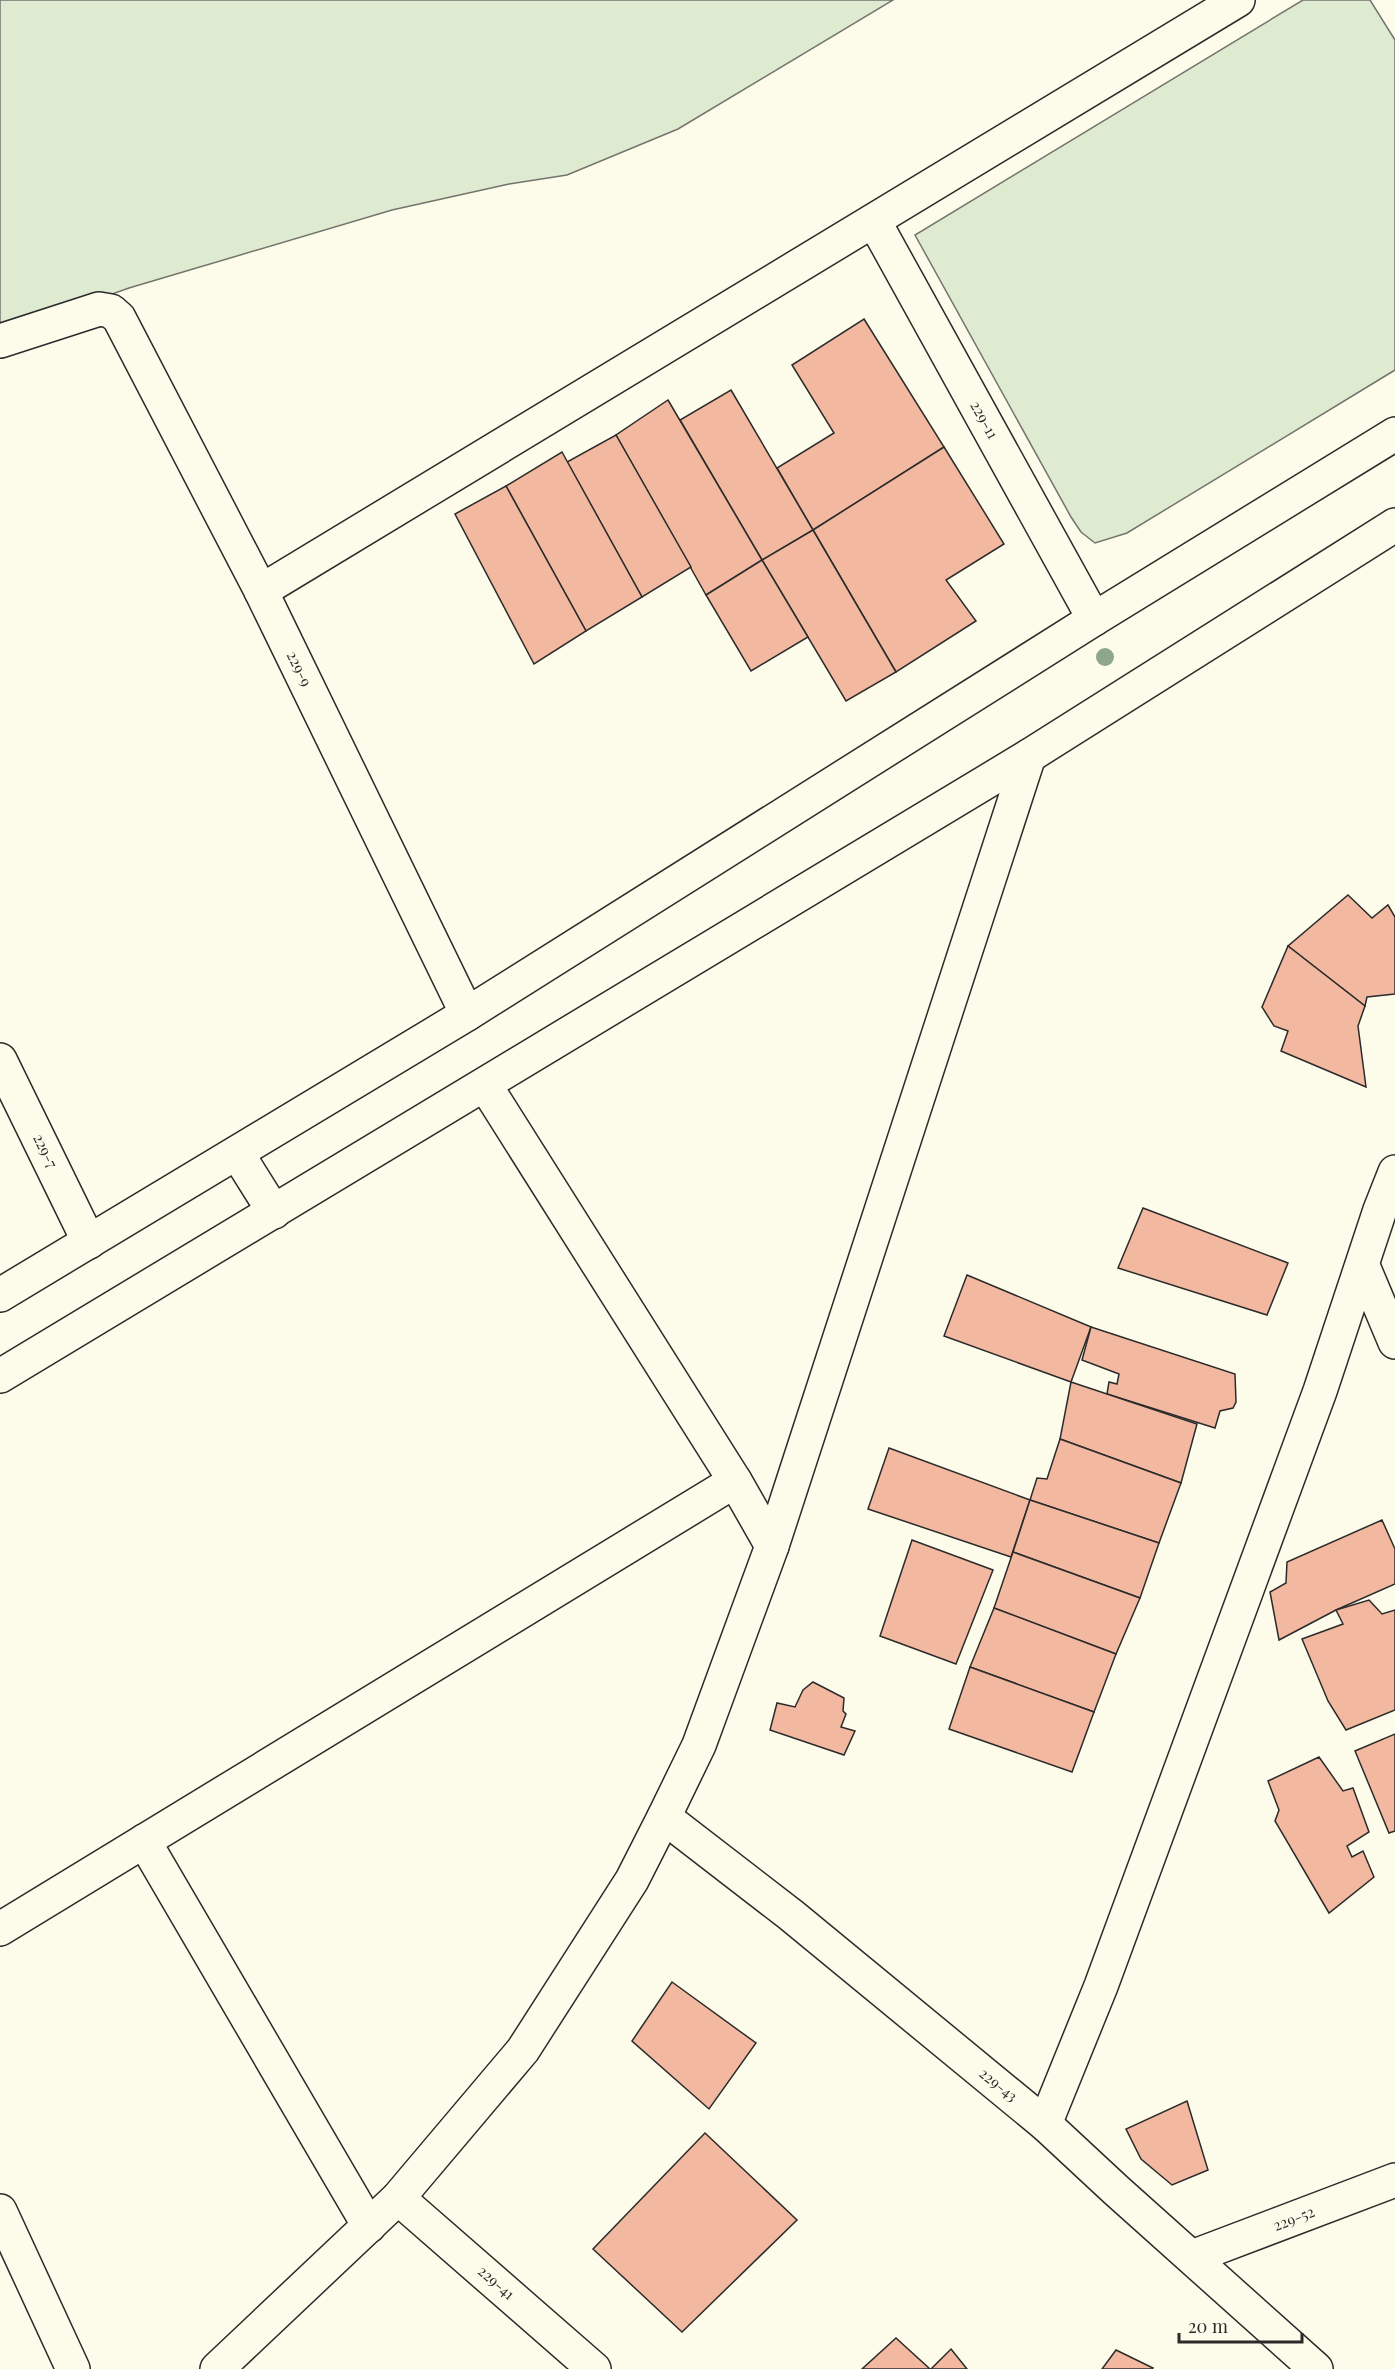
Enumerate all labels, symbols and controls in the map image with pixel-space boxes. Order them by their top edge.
street label: 229-11 [966,397,1004,443]
street label: 229-9 [283,647,317,690]
street label: 229-7 [29,1130,63,1171]
street label: 229-43 [975,2063,1022,2106]
street label: 229-52 [1270,2201,1317,2235]
street label: 229-41 [474,2261,520,2304]
scale bar [1179,2306,1302,2344]
text: 20 m [1188,2314,1228,2338]

